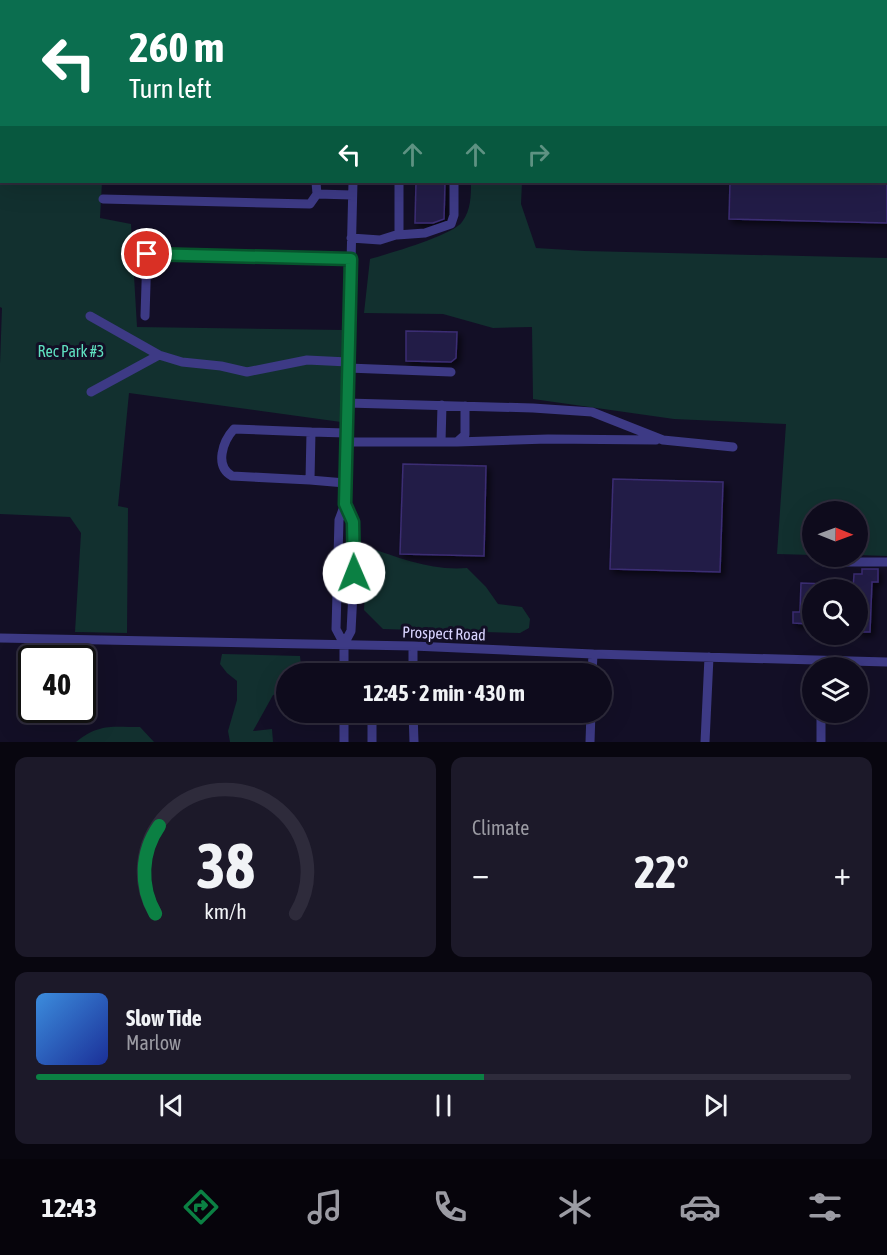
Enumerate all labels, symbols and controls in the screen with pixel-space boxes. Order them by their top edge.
text: 260 m [129,23,224,71]
icon: left [30,24,108,102]
text: Turn left [129,73,212,104]
icon: left [333,138,366,171]
icon: ahead [396,138,429,171]
icon: ahead [459,138,492,171]
icon: right [522,138,555,171]
pin [121,228,172,279]
icon: arrive [130,237,163,270]
park label: Rec Park #3 [38,342,104,360]
north arrow [802,501,868,567]
map controls [802,501,868,723]
position arrow [322,541,386,605]
button: search [802,579,868,645]
street label: Prospect Road [402,623,486,644]
speed limit sign: 40 [18,645,96,723]
button: layers [802,657,868,723]
text: 12:45 · 2 min · 430 m [363,680,525,706]
text: Climate [472,816,529,839]
text: 38 [196,830,255,901]
text: 22° [634,846,689,898]
text: − [472,854,489,892]
text: + [834,854,851,892]
text: km/h [204,899,247,924]
text: Slow Tide [126,1005,202,1031]
text: Marlow [126,1031,181,1054]
icon: previous [155,1089,188,1122]
icon: pause [427,1089,460,1122]
icon: next [699,1089,732,1122]
icon: directions [180,1186,222,1228]
icon: music [304,1186,346,1228]
icon: phone [429,1186,471,1228]
icon: climate [554,1186,596,1228]
icon: car [679,1186,721,1228]
icon: filters [804,1186,846,1228]
text: 12:43 [41,1192,97,1223]

